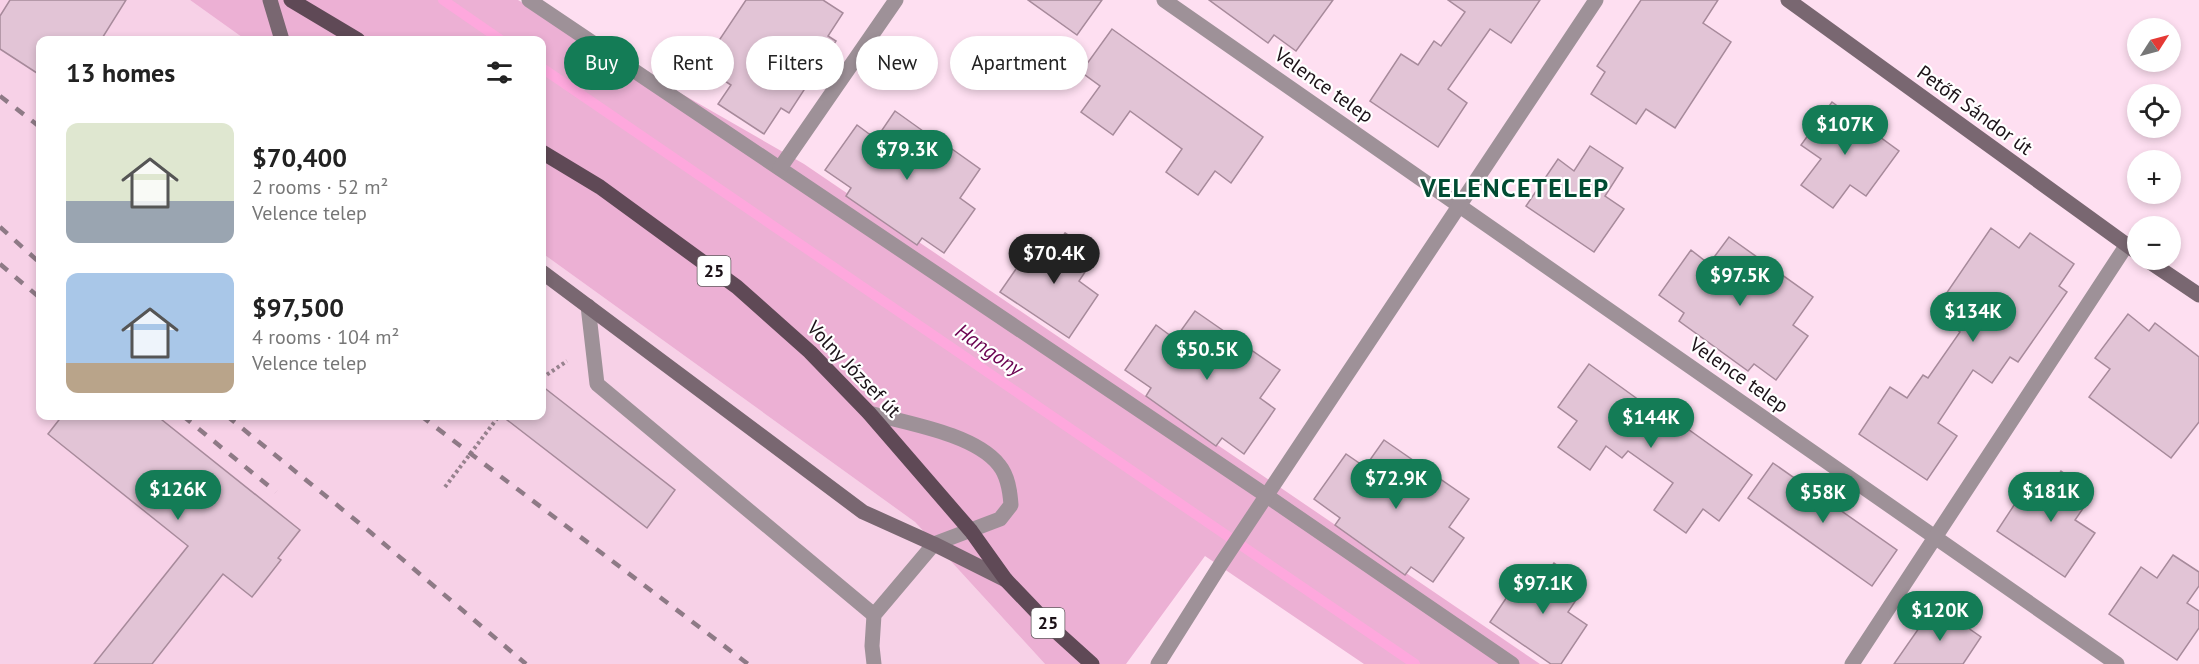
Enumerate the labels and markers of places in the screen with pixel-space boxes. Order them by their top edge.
pin: $107K [1803,105,1887,156]
pin: $79.3K [858,130,956,181]
pin: $70.4K [1005,234,1103,285]
pin: $97.5K [1691,256,1789,307]
pin: $134K [1931,292,2015,343]
pin: $50.5K [1158,330,1256,381]
pin: $144K [1609,398,1693,449]
pin: $72.9K [1347,459,1445,510]
pin: $126K [136,470,220,521]
pin: $181K [2009,472,2093,523]
pin: $58K [1787,473,1859,524]
pin: $97.1K [1494,564,1592,615]
pin: $120K [1898,591,1982,642]

